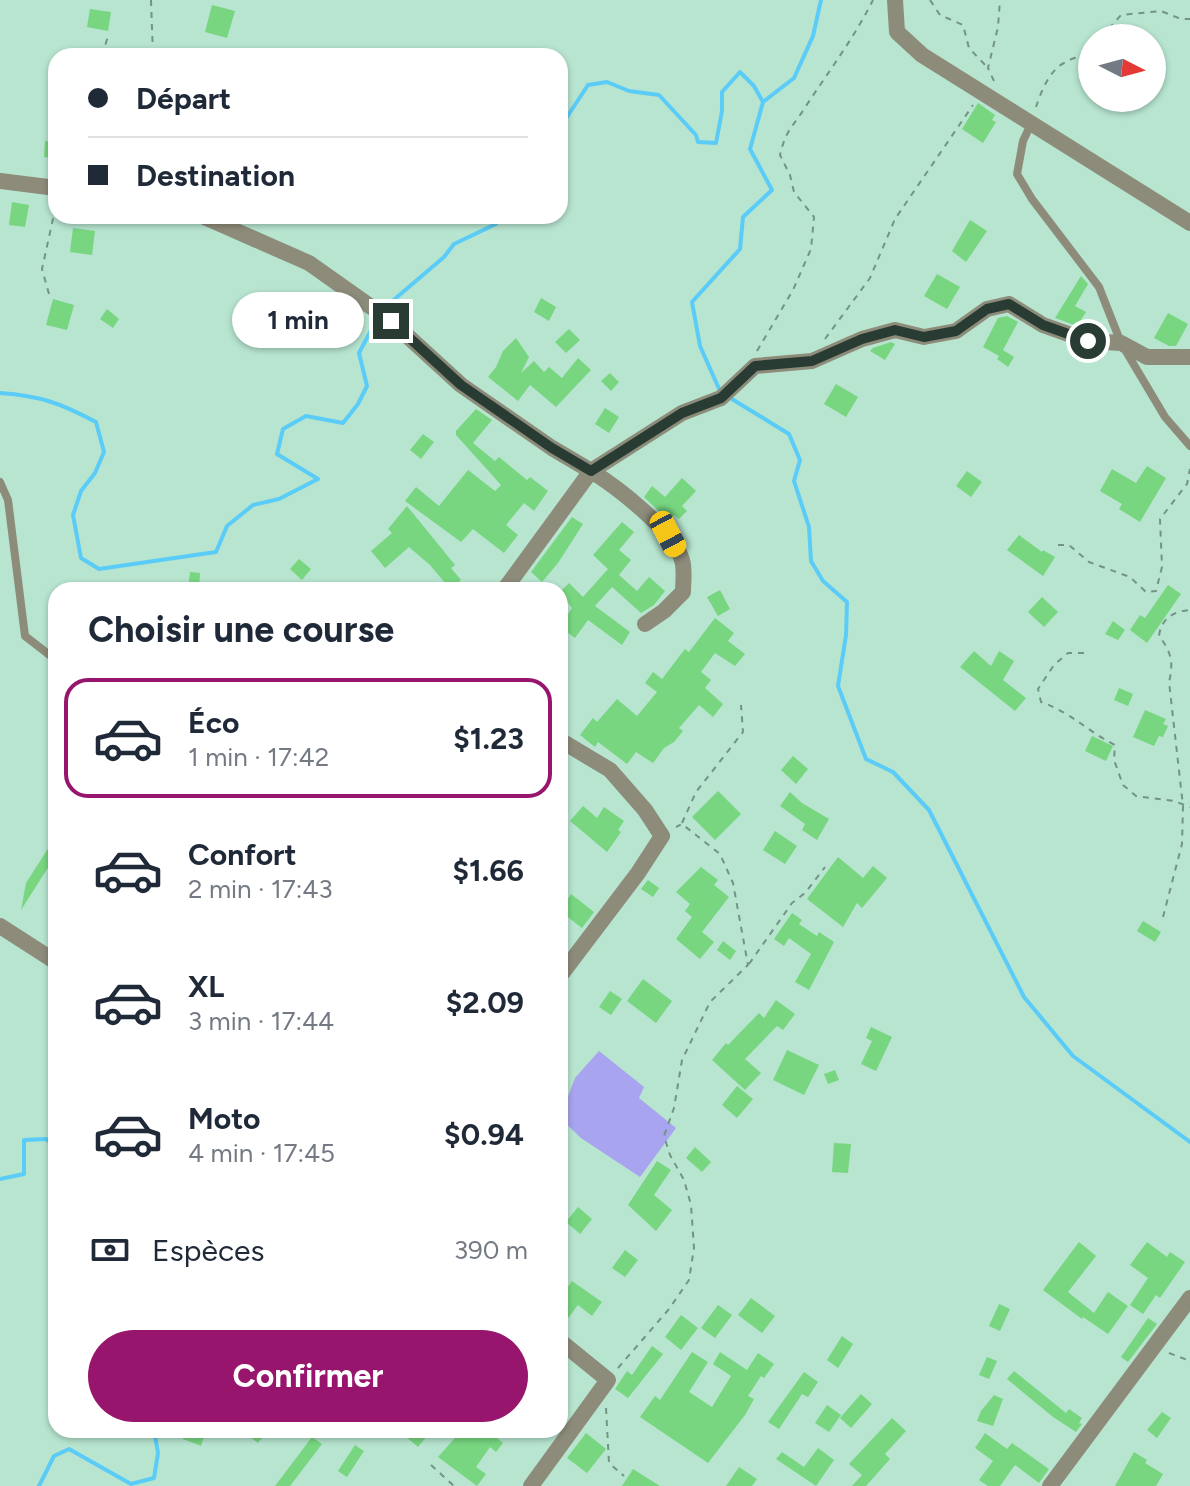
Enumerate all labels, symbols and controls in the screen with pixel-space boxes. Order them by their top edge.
north arrow [1078,24,1166,112]
map controls [1078,24,1166,112]
text: Départ [136,80,231,117]
text: Destination [136,157,295,194]
callout: 1 min [231,293,363,349]
route end [373,303,409,339]
text: 1 min [267,304,329,336]
route start [1070,323,1106,359]
car [646,507,690,561]
text: Choisir une course [88,608,394,651]
icon: car [92,702,164,774]
text: Éco [188,704,239,741]
text: $1.23 [453,720,524,757]
text: 1 min · 17:42 [188,741,329,773]
icon: car [92,834,164,906]
text: Confort [188,836,297,873]
text: $1.66 [452,852,524,889]
text: 2 min · 17:43 [188,873,333,905]
icon: car [92,966,164,1038]
text: XL [188,968,224,1005]
text: $2.09 [446,984,524,1021]
text: 3 min · 17:44 [188,1005,334,1037]
icon: car [92,1098,164,1170]
text: Moto [188,1100,260,1137]
text: $0.94 [444,1116,524,1153]
text: 4 min · 17:45 [188,1137,335,1169]
icon: cash [88,1228,132,1272]
text: Espèces [152,1232,264,1269]
text: 390 m [454,1234,528,1266]
button: Confirmer [88,1330,528,1422]

